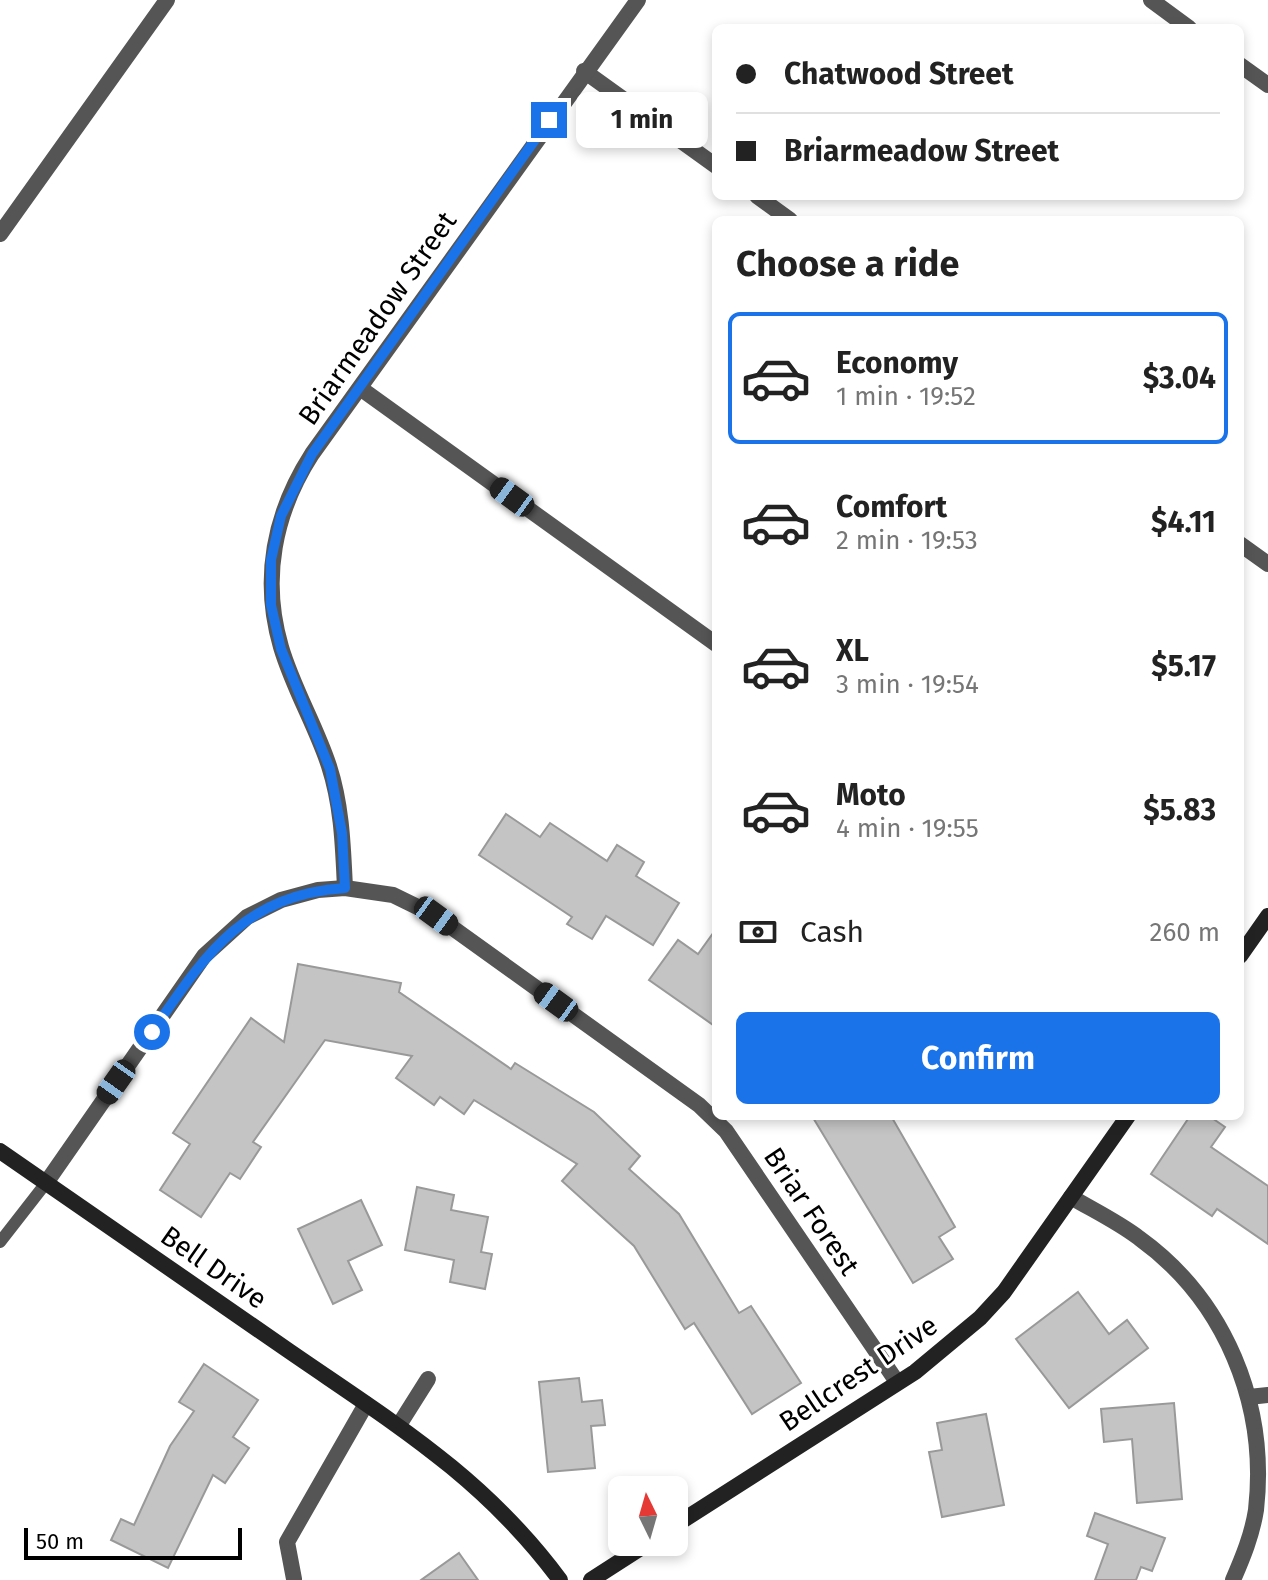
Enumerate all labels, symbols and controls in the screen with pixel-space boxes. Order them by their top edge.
text: Chatwood Street [784,56,1013,92]
callout: 1 min [577,92,709,148]
route end [531,102,567,138]
text: 1 min [611,104,673,135]
text: Briarmeadow Street [784,133,1059,169]
street label: Briarmeadow Street [291,205,464,431]
text: Choose a ride [736,242,959,286]
icon: car [740,342,812,414]
text: Economy [836,345,958,381]
text: $3.04 [1143,360,1216,396]
text: 1 min · 19:52 [836,381,976,412]
car [486,473,538,521]
icon: car [740,486,812,558]
text: Comfort [836,489,947,525]
text: $4.11 [1151,504,1216,540]
text: 2 min · 19:53 [836,525,978,556]
icon: car [740,630,812,702]
text: XL [836,633,869,669]
text: $5.17 [1151,648,1216,684]
text: 3 min · 19:54 [836,669,979,700]
icon: car [740,774,812,846]
text: Moto [836,777,906,813]
text: $5.83 [1143,792,1216,828]
text: 4 min · 19:55 [836,813,979,844]
car [410,892,462,940]
icon: cash [736,910,780,954]
text: Cash [800,914,864,950]
text: 260 m [1150,917,1220,948]
car [530,978,582,1026]
button: Confirm [736,1012,1220,1104]
route start [134,1014,170,1050]
car [92,1055,140,1109]
street label: Briar Forest [757,1141,867,1282]
street label: Bell Drive [154,1219,273,1316]
street label: Bellcrest Drive [773,1308,944,1438]
north arrow [608,1476,688,1556]
map controls [608,1476,688,1556]
scale bar [24,1524,242,1560]
text: 50 m [36,1528,84,1555]

